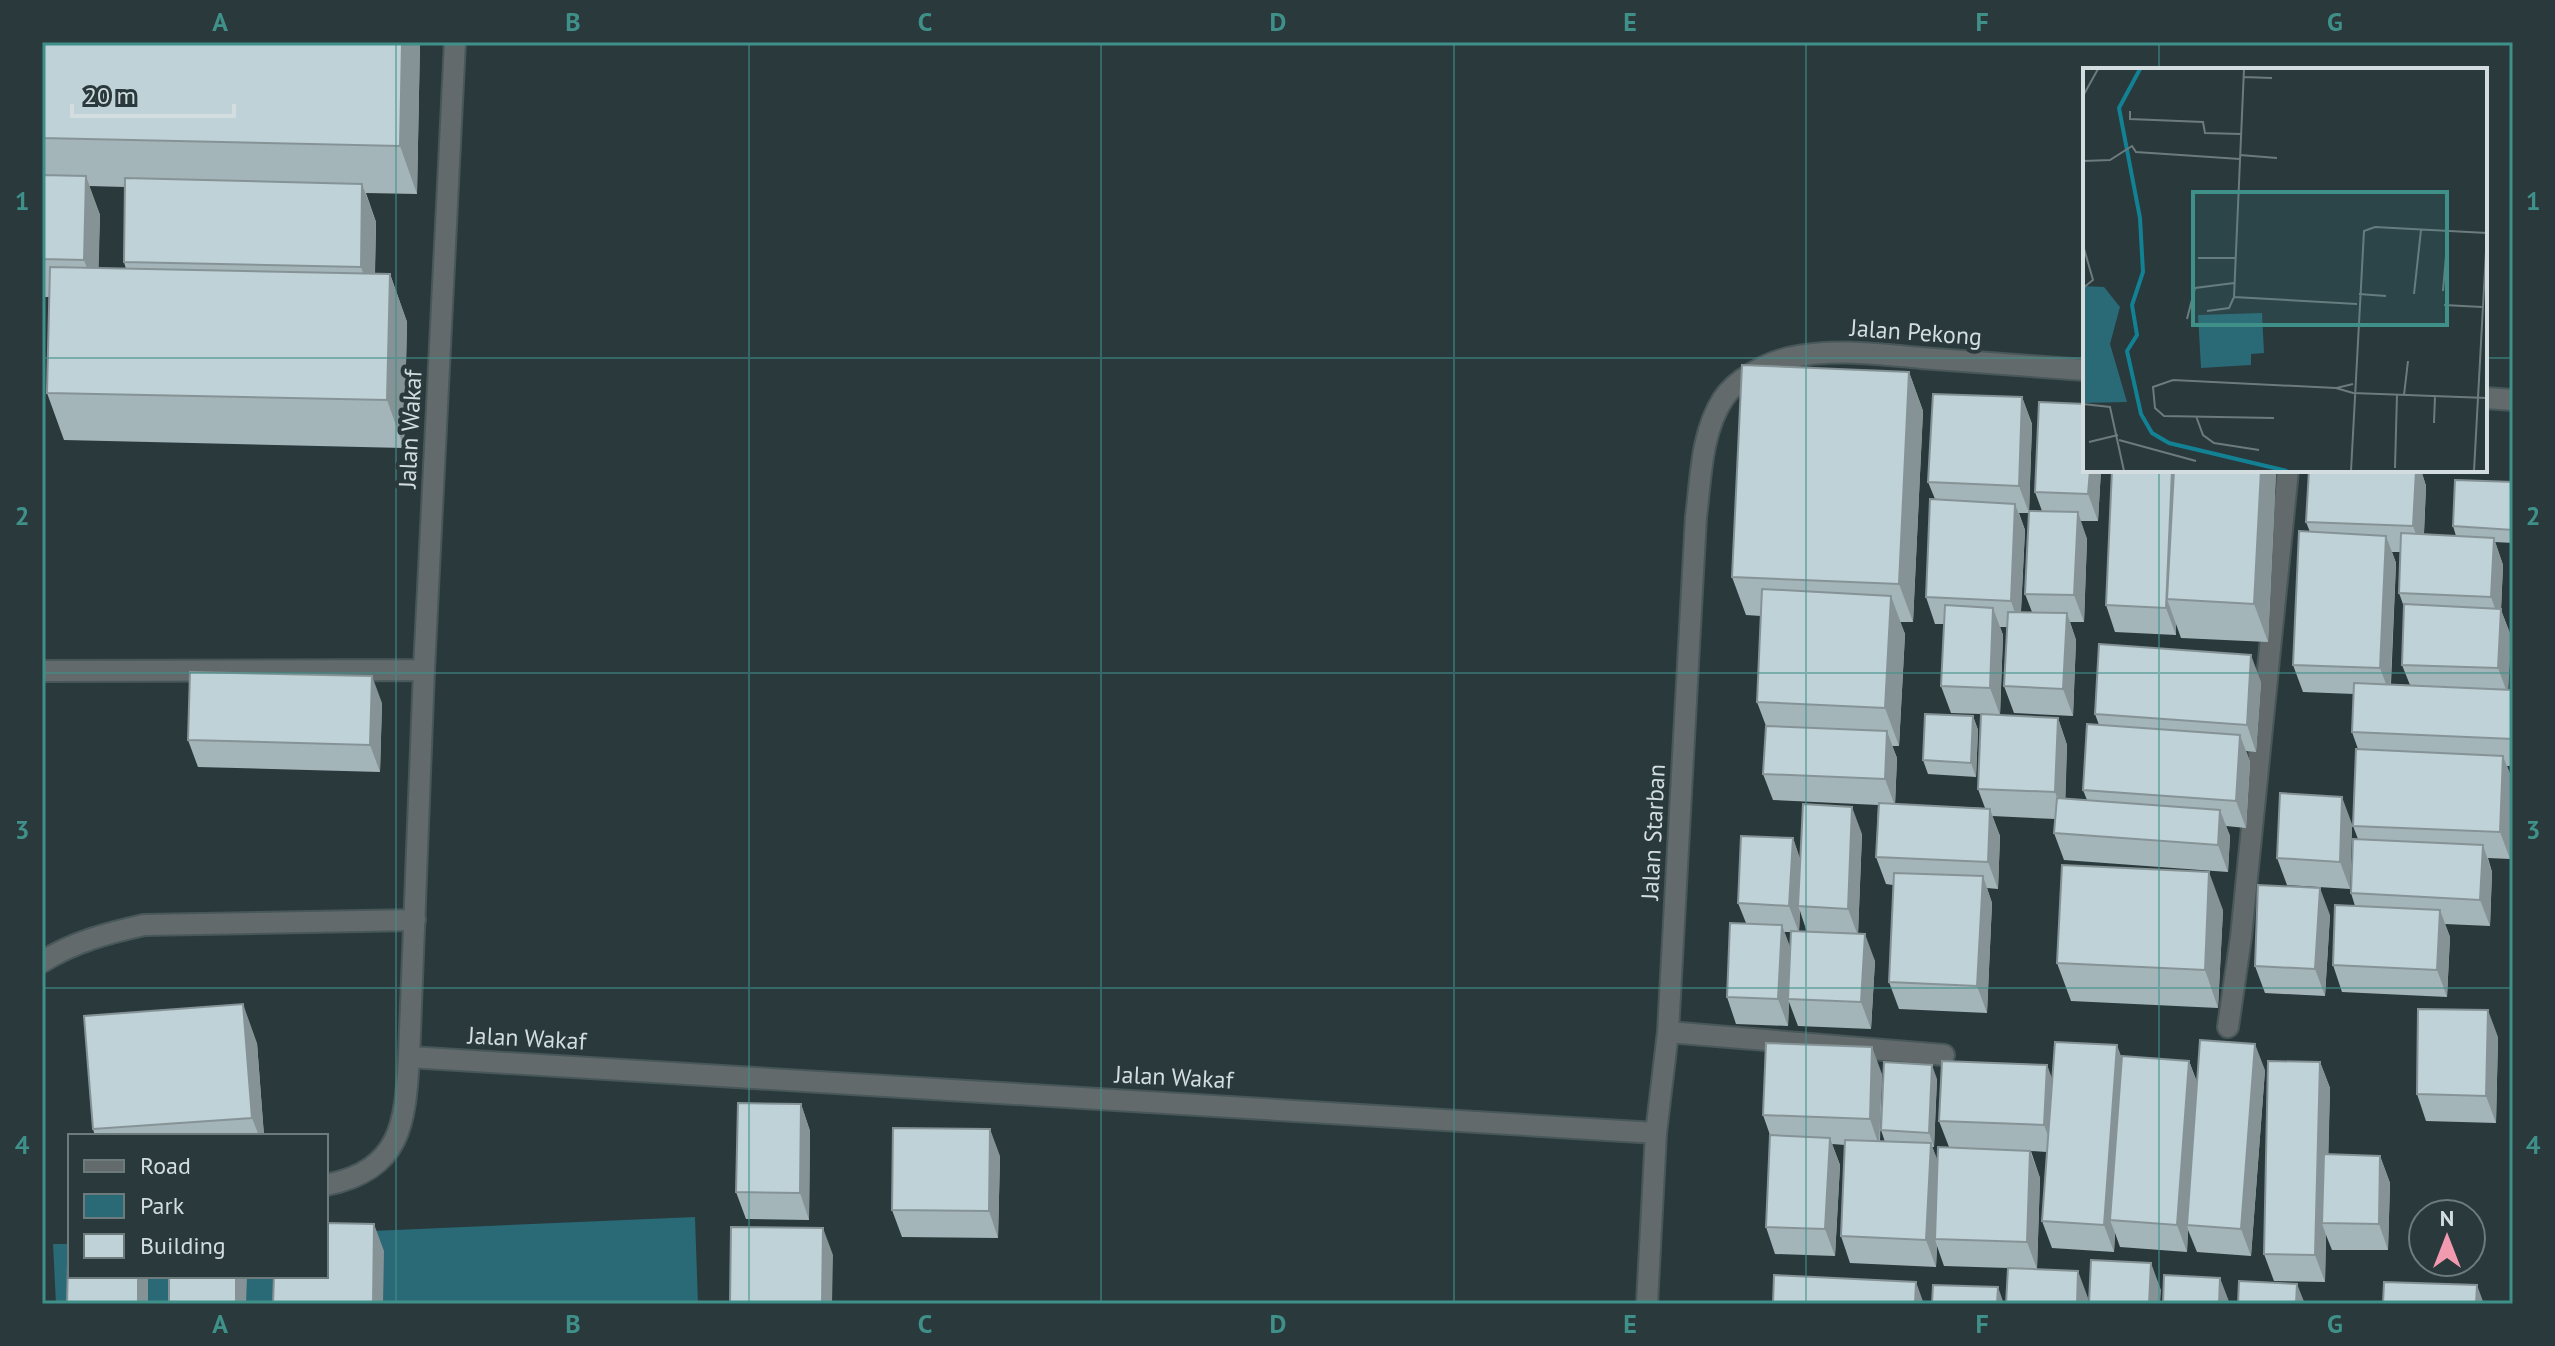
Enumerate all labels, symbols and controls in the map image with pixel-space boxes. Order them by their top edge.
text: A [212,5,228,38]
text: B [565,5,581,38]
text: C [918,5,932,38]
text: D [1270,5,1286,38]
text: E [1623,5,1637,38]
text: F [1975,5,1989,38]
text: G [2327,5,2343,38]
scale bar [72,68,234,118]
inset map [2083,68,2487,472]
text: 20 m [84,80,136,111]
text: 1 [15,184,29,217]
text: 1 [2526,184,2540,217]
street label: Jalan Pekong [1848,312,1983,352]
street label: Jalan Wakaf [391,368,429,490]
text: 2 [15,499,29,532]
text: 2 [2526,499,2540,532]
street label: Jalan Starban [1634,763,1672,902]
text: 3 [15,813,29,846]
text: 3 [2526,813,2540,846]
street label: Jalan Wakaf [466,1019,588,1057]
street label: Jalan Wakaf [1113,1058,1235,1096]
text: 4 [15,1128,30,1161]
text: 4 [2526,1128,2541,1161]
legend [68,1134,328,1278]
text: Road [140,1150,191,1181]
text: Park [140,1190,185,1221]
north arrow [2407,1198,2487,1278]
text: N [2440,1204,2454,1232]
text: Building [140,1230,226,1261]
text: A [212,1307,228,1340]
text: B [565,1307,581,1340]
text: C [918,1307,932,1340]
text: D [1270,1307,1286,1340]
text: E [1623,1307,1637,1340]
text: F [1975,1307,1989,1340]
text: G [2327,1307,2343,1340]

